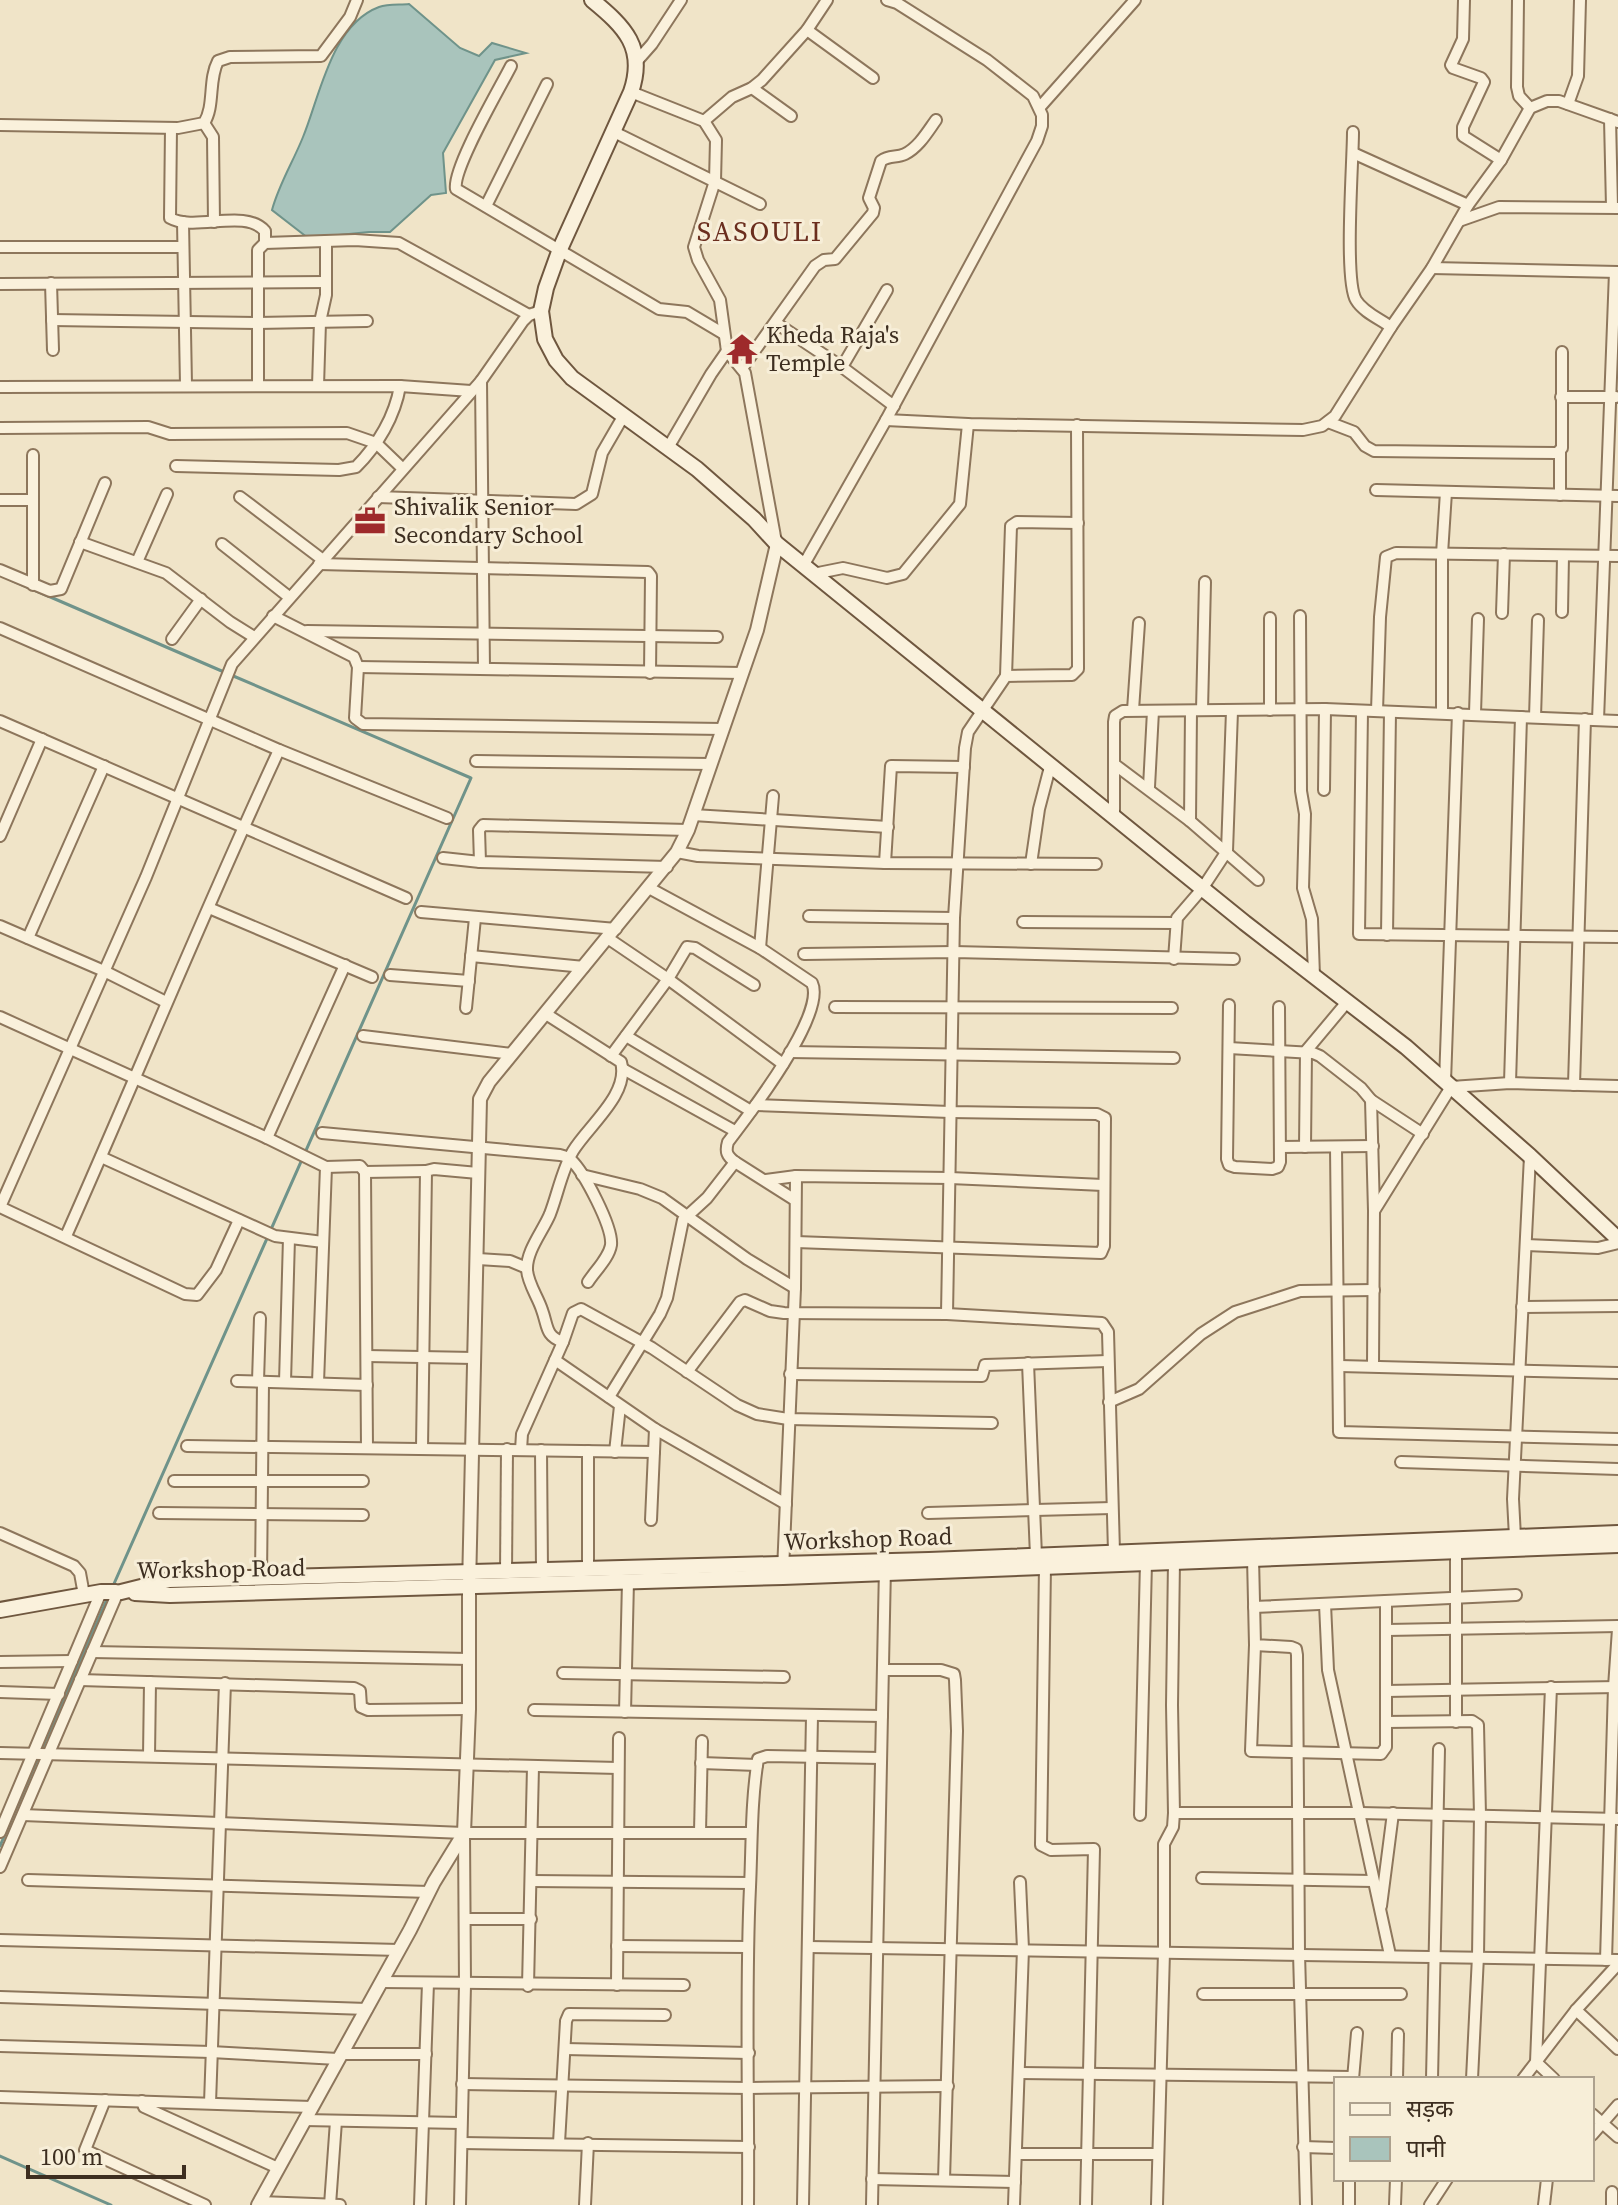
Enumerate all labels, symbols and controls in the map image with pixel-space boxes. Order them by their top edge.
district label: SASOULI [697,212,823,250]
place label: Kheda Raja's Temple [766,318,899,379]
temple icon: Kheda Raja's Temple [725,332,759,366]
place label: Shivalik Senior Secondary School [394,490,583,551]
office icon: Shivalik Senior Secondary School [353,504,387,538]
street label: Workshop Road [783,1519,953,1558]
street label: Workshop Road [136,1551,306,1586]
legend [1334,2077,1594,2181]
text: सड़क [1406,2092,1454,2125]
scale bar [28,2129,184,2179]
text: पानी [1406,2132,1446,2165]
text: 100 m [40,2140,103,2173]

